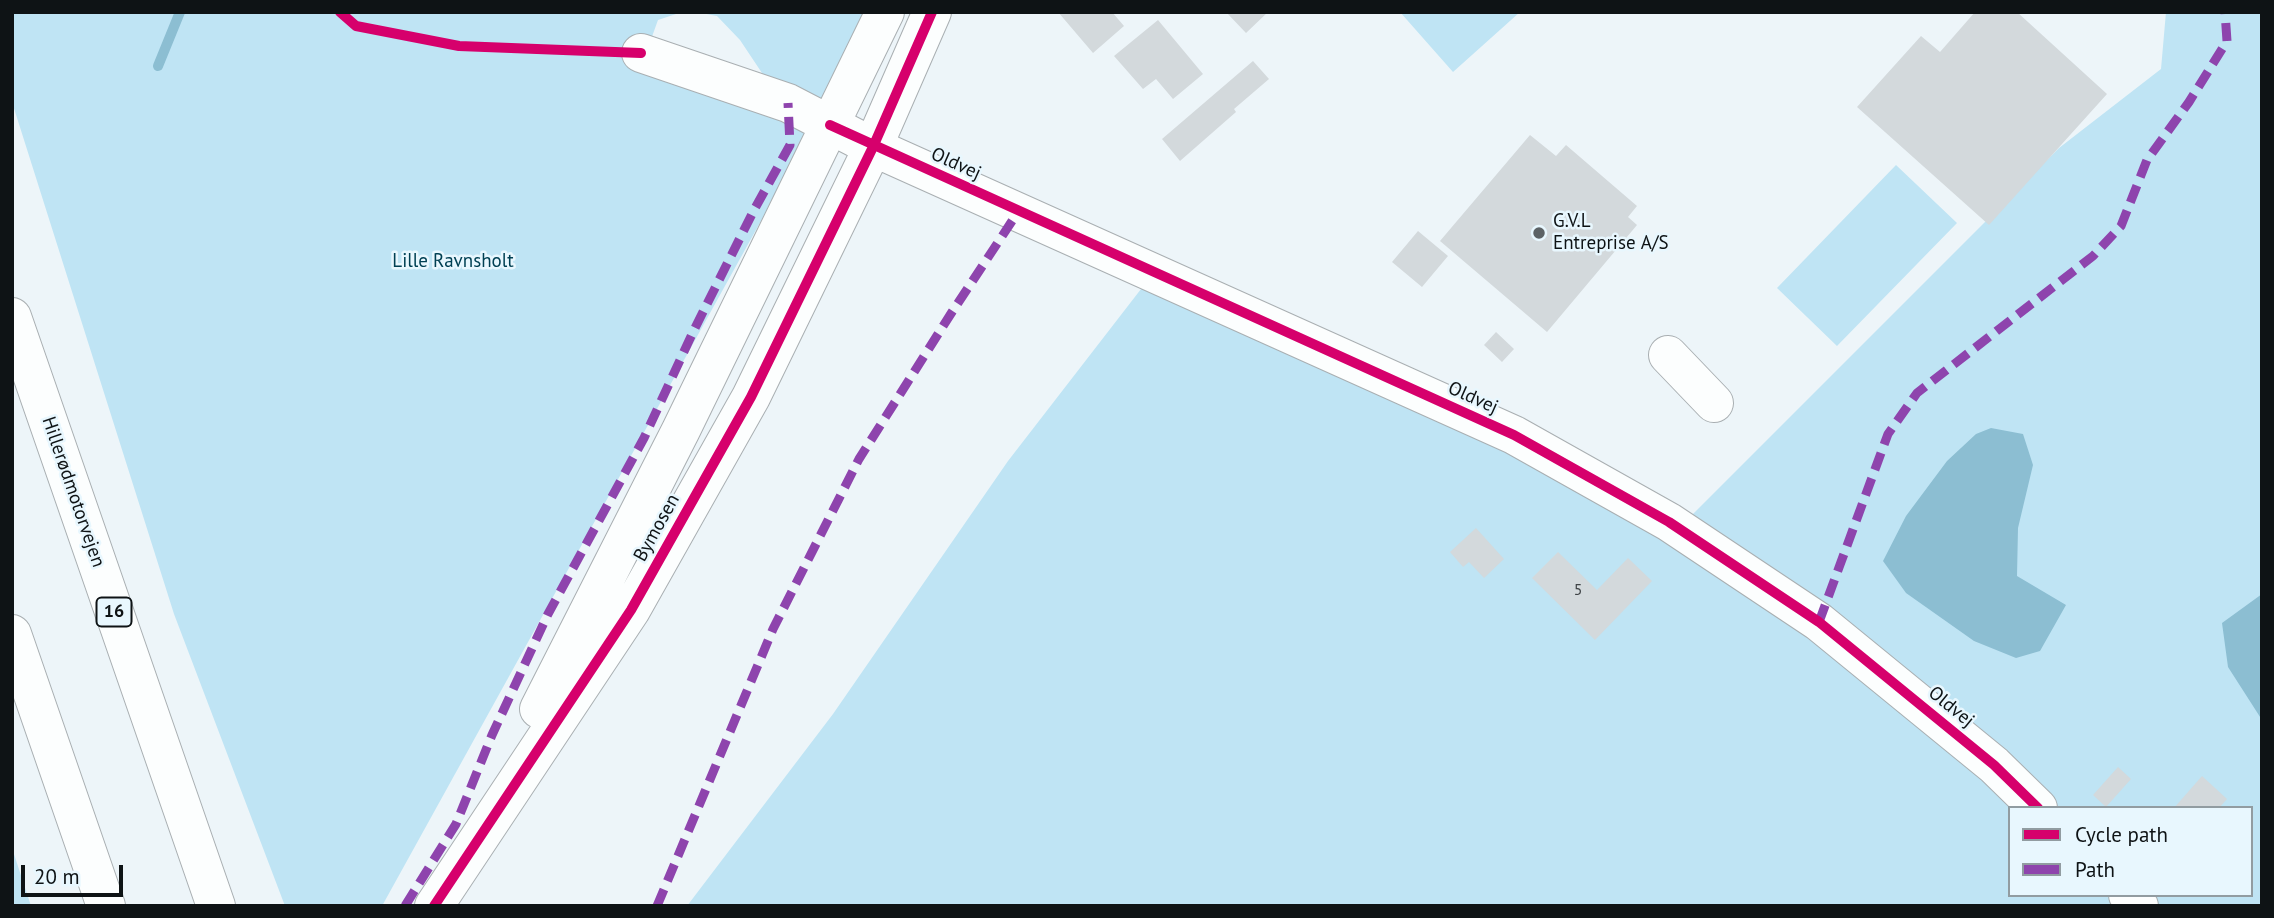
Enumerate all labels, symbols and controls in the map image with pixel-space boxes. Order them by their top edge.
street label: Oldvej [927,143,985,185]
place label: G.V.L Entreprise A/S [1553,211,1669,255]
marker: G.V.L Entreprise A/S [1531,225,1547,241]
park label: Lille Ravnsholt [392,251,514,273]
street label: Oldvej [1444,377,1502,419]
street label: Hillerødmotorvejen [37,414,109,570]
street label: Bymosen [629,490,685,566]
house number: 5 [1574,580,1582,600]
road number: 16 [96,598,132,626]
street label: Oldvej [1923,682,1979,732]
legend [2008,806,2253,897]
text: Cycle path [2075,821,2168,848]
scale bar [24,852,126,896]
text: Path [2075,856,2115,883]
text: 20 m [34,863,80,890]

